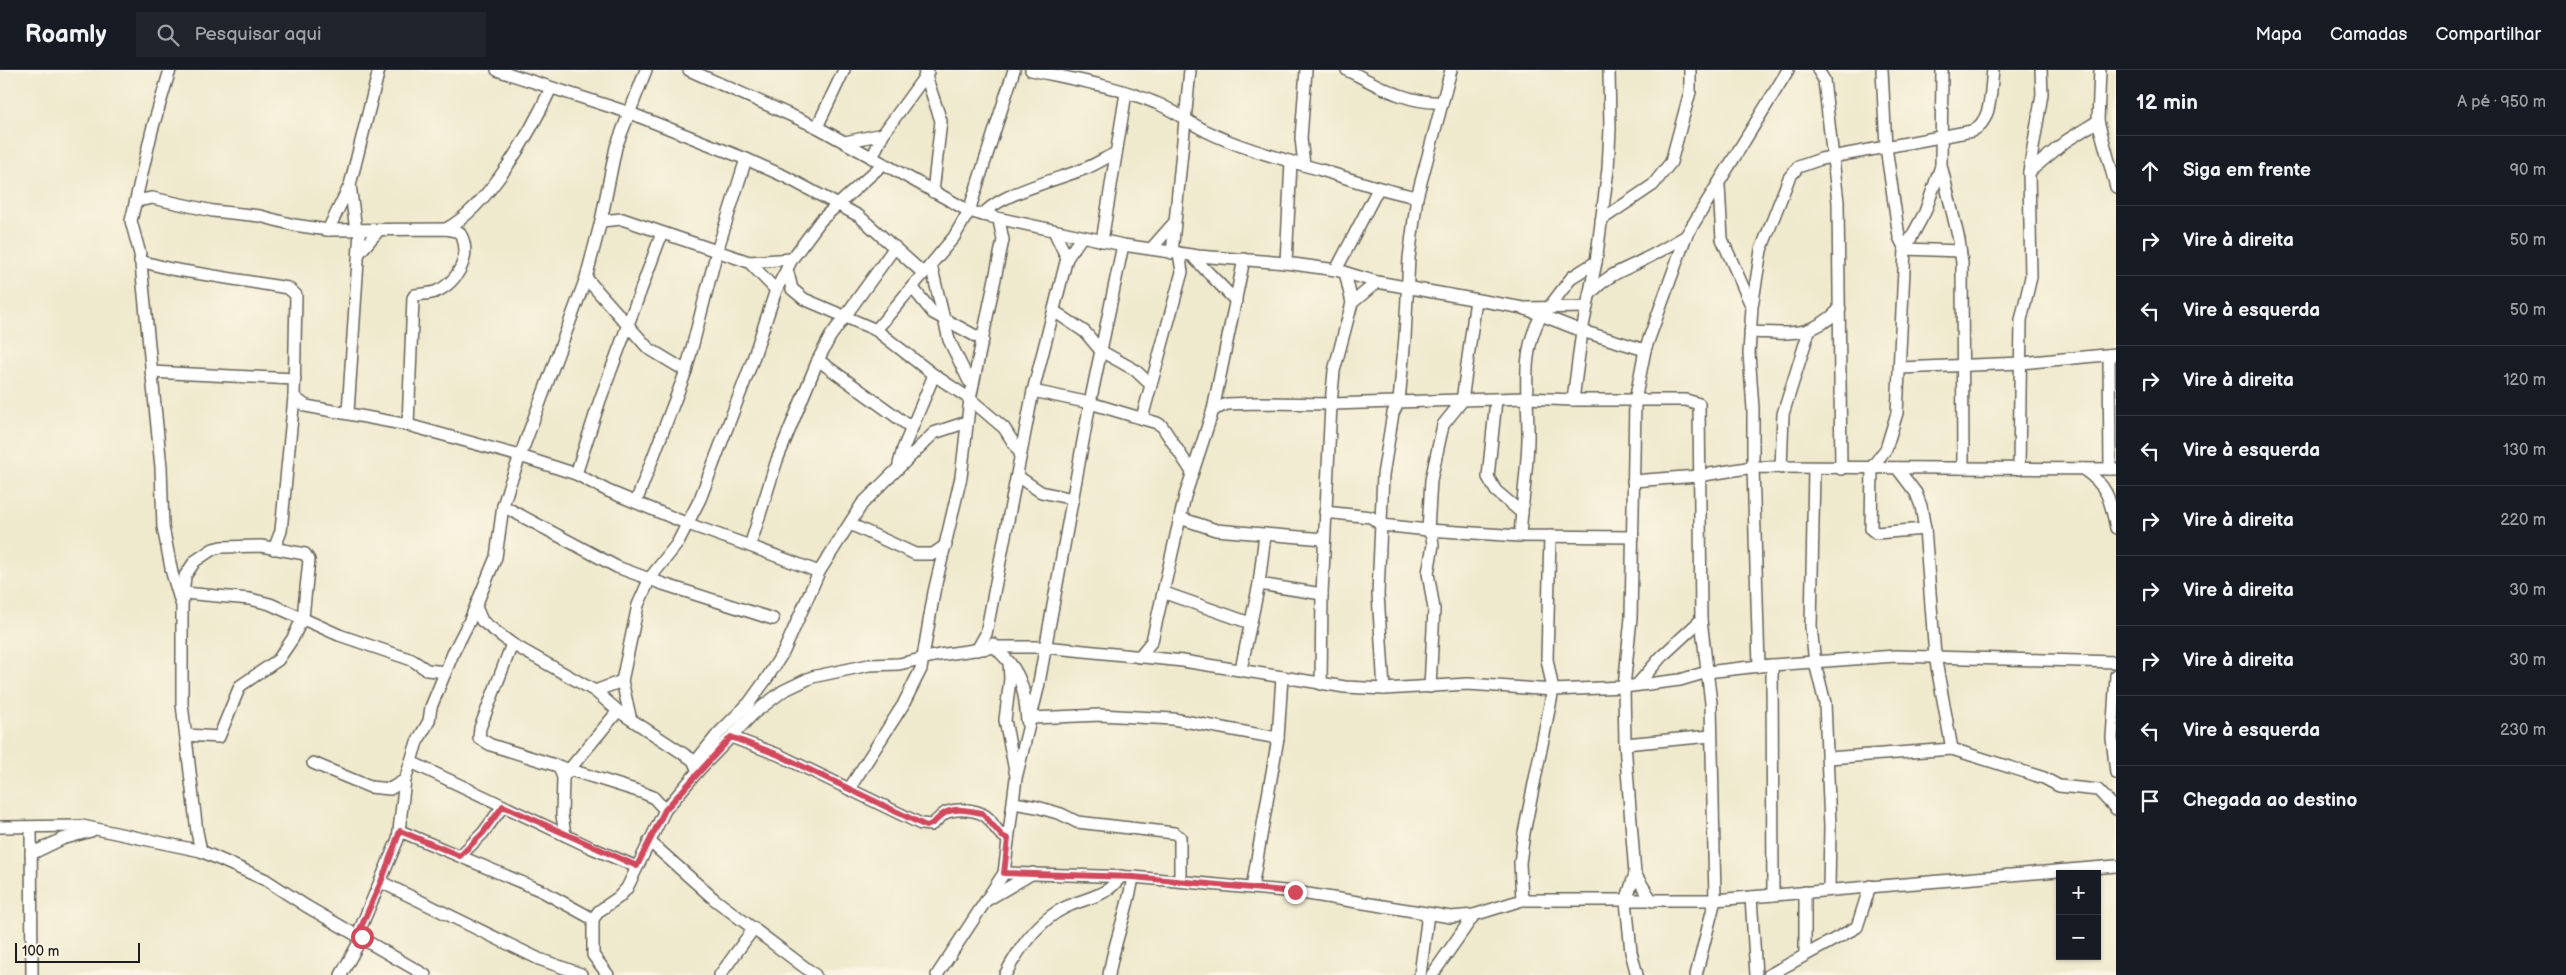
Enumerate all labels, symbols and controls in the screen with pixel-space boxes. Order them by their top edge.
search box [136,12,486,57]
text: Roamly [25,20,106,49]
icon: search [154,21,182,49]
text: Pesquisar aqui [194,23,321,46]
text: Mapa [2256,24,2302,45]
text: Camadas [2330,24,2407,45]
text: Compartilhar [2435,24,2541,45]
text: 12 min [2136,90,2198,115]
text: A pé · 950 m [2457,93,2546,112]
icon: ahead [2136,157,2164,185]
text: Siga em frente [2183,159,2311,182]
text: 90 m [2510,161,2546,180]
icon: right [2136,227,2164,255]
text: Vire à direita [2183,229,2294,252]
text: 50 m [2510,231,2546,250]
icon: left [2136,297,2164,325]
text: Vire à esquerda [2183,299,2320,322]
text: 50 m [2510,301,2546,320]
icon: right [2136,367,2164,395]
text: Vire à direita [2183,369,2294,392]
text: 120 m [2503,371,2546,390]
icon: left [2136,437,2164,465]
text: Vire à esquerda [2183,439,2320,462]
text: 130 m [2503,441,2546,460]
icon: right [2136,507,2164,535]
text: Vire à direita [2183,509,2294,532]
text: 220 m [2500,511,2546,530]
icon: right [2136,577,2164,605]
text: Vire à direita [2183,579,2294,602]
text: 30 m [2509,581,2546,600]
icon: right [2136,647,2164,675]
text: Vire à direita [2183,649,2294,672]
text: 30 m [2509,651,2546,670]
icon: left [2136,717,2164,745]
text: Vire à esquerda [2183,719,2320,742]
text: 230 m [2500,721,2546,740]
icon: arrive [2136,787,2164,815]
text: Chegada ao destino [2183,789,2357,812]
map controls [2056,870,2101,960]
button: + [2056,870,2101,915]
route end [1284,881,1307,904]
button: − [2056,915,2101,960]
route start [351,926,374,949]
scale bar [15,940,140,963]
text: 100 m [22,943,59,960]

